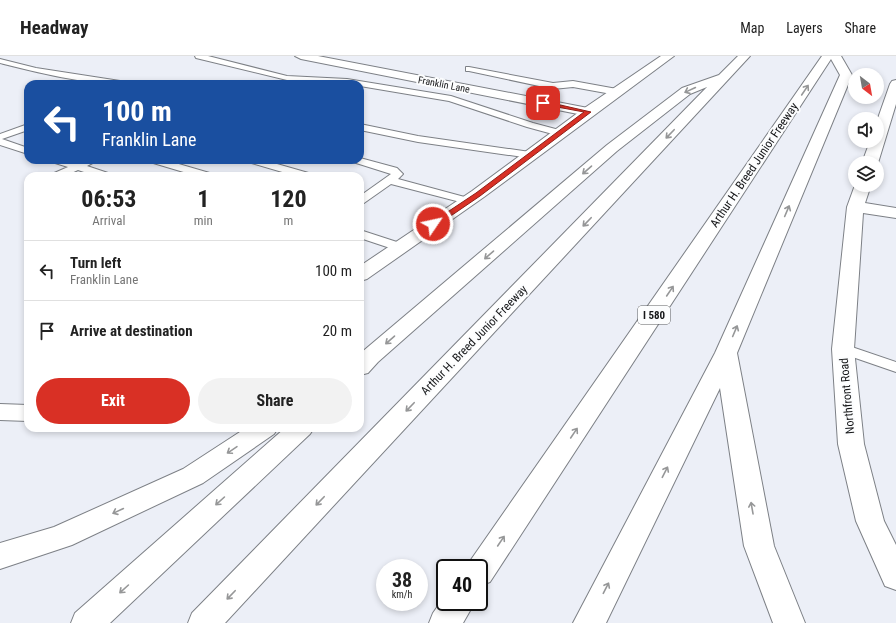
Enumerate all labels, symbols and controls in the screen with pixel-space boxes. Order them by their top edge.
text: Headway [20,16,88,39]
text: Map [740,20,764,36]
text: Layers [786,20,823,36]
text: Share [845,20,876,36]
north arrow [848,68,884,104]
map controls [848,68,884,192]
street label: Franklin Lane [417,74,471,95]
one-way arrow [801,85,809,96]
pin [526,86,560,120]
one-way arrow [684,87,696,94]
icon: arrive [532,92,554,114]
text: 100 m [102,95,172,128]
icon: left [36,96,88,148]
street label: Arthur H. Breed Junior Freeway [707,100,801,230]
button: sound [848,112,884,148]
text: Franklin Lane [102,129,196,150]
one-way arrow [666,129,675,139]
button: layers [848,156,884,192]
one-way arrow [582,165,592,174]
text: 06:53 [81,185,136,213]
text: 1 [197,185,209,213]
text: 120 [270,185,307,213]
position arrow [412,203,454,245]
one-way arrow [783,206,791,218]
text: Arrival [92,213,125,228]
text: min [194,213,213,228]
text: m [284,213,293,228]
one-way arrow [582,217,592,227]
one-way arrow [483,250,494,259]
text: Turn left [70,254,121,272]
icon: left [36,260,58,282]
text: 100 m [315,262,352,280]
text: Franklin Lane [70,272,138,287]
street label: Arthur H. Breed Junior Freeway [418,282,530,398]
one-way arrow [666,285,674,296]
road number: I 580 [638,306,670,324]
icon: arrive [36,320,58,342]
text: Arrive at destination [70,322,193,340]
text: 20 m [322,322,352,340]
one-way arrow [732,325,740,337]
one-way arrow [385,335,396,344]
street label: Northfront Road [837,357,857,435]
button: Exit [36,378,190,424]
button: Share [198,378,352,424]
one-way arrow [405,402,415,412]
one-way arrow [570,428,578,439]
one-way arrow [227,446,238,454]
one-way arrow [662,467,669,479]
one-way arrow [316,496,325,506]
one-way arrow [215,497,226,506]
one-way arrow [748,502,756,515]
one-way arrow [112,508,124,515]
one-way arrow [497,536,505,547]
speed limit sign: 40 [436,559,488,611]
text: 38 [392,568,412,592]
one-way arrow [603,582,610,594]
one-way arrow [120,584,130,593]
text: km/h [392,589,412,600]
one-way arrow [226,590,235,600]

